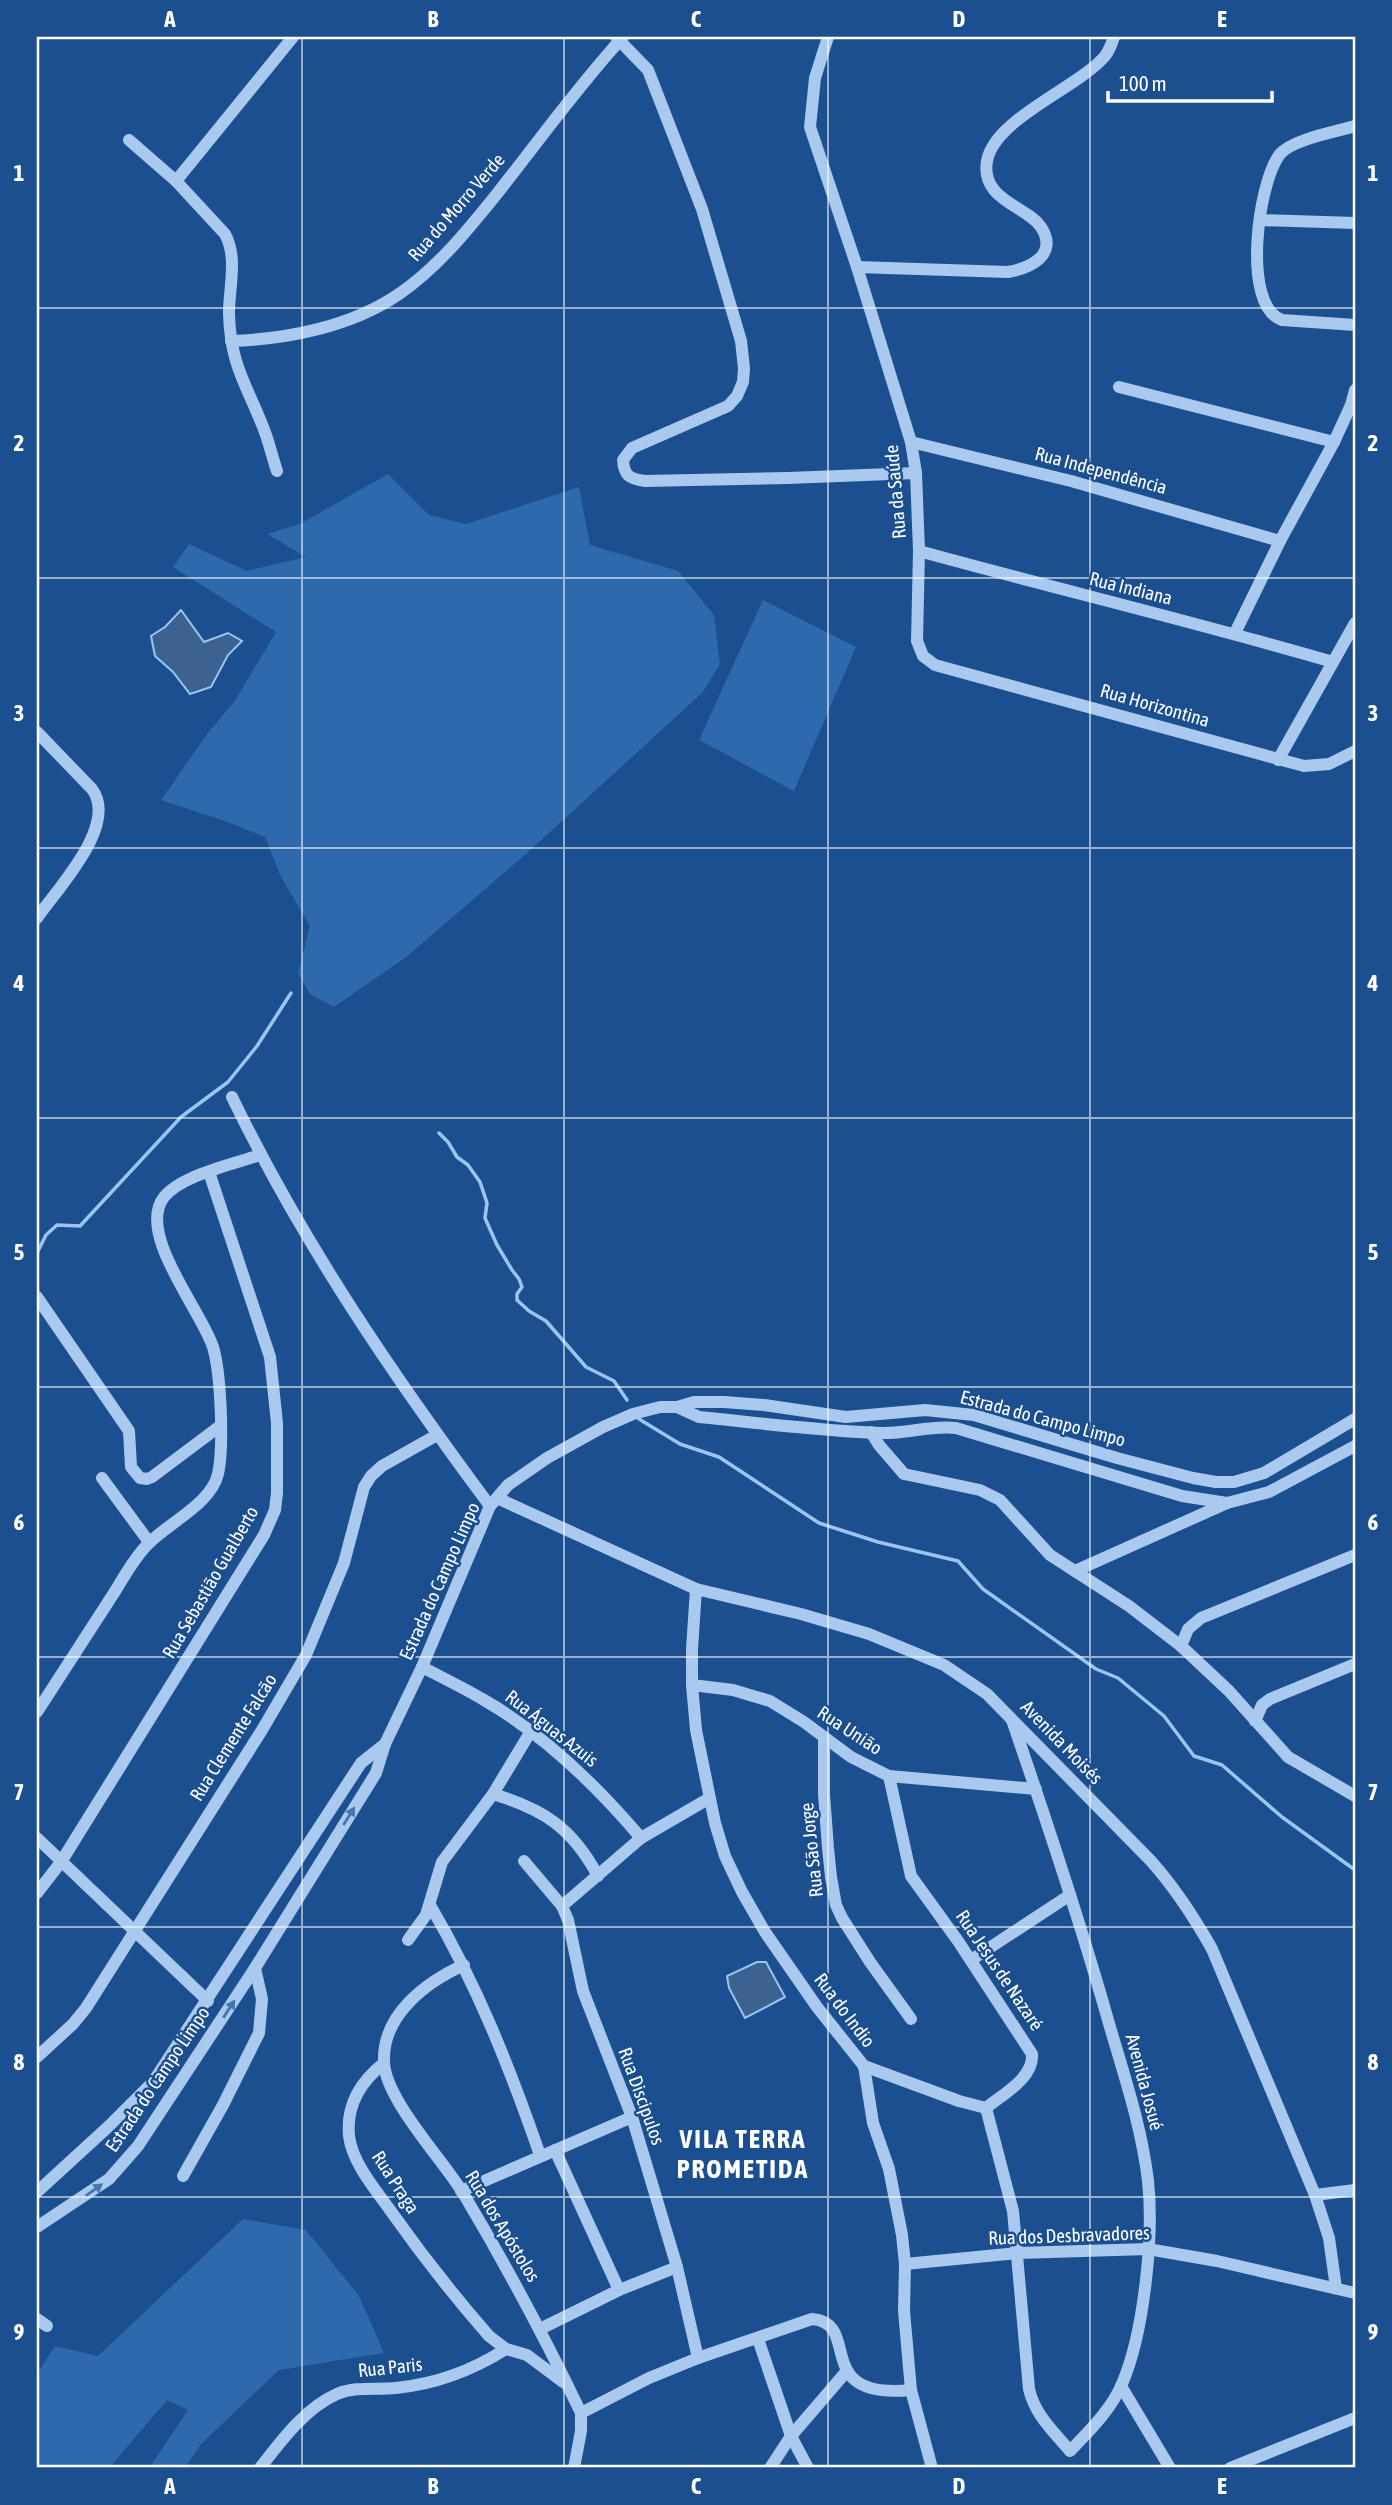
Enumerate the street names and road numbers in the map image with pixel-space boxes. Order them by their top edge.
street label: Rua do Morro Verde [403,149,509,265]
street label: Rua Independência [1033,442,1169,498]
street label: Rua da Saúde [880,444,910,540]
street label: Rua Indiana [1087,567,1175,609]
street label: Rua Horizontina [1098,679,1212,731]
street label: Estrada do Campo Limpo [958,1385,1128,1451]
street label: Estrada do Campo Limpo [394,1499,484,1663]
street label: Rua Sebastião Gualberto [158,1502,263,1662]
street label: Rua Clemente Falcão [185,1669,281,1805]
street label: Rua Águas Azuis [501,1685,603,1771]
street label: Avenida Moisés [1017,1696,1108,1789]
street label: Rua União [814,1701,887,1759]
street label: Rua São Jorge [795,1802,827,1898]
street label: Rua Jesus de Nazaré [952,1906,1048,2034]
street label: Rua do Indio [810,1969,880,2051]
street label: Estrada do Campo Limpo [100,2002,214,2156]
street label: Avenida Josué [1122,2031,1168,2133]
street label: Rua Discipulos [614,2044,670,2148]
street label: Rua Praga [368,2147,424,2217]
street label: Rua dos Apóstolos [461,2166,545,2286]
street label: Rua dos Desbravadores [988,2221,1150,2249]
street label: Rua Paris [357,2353,424,2381]

